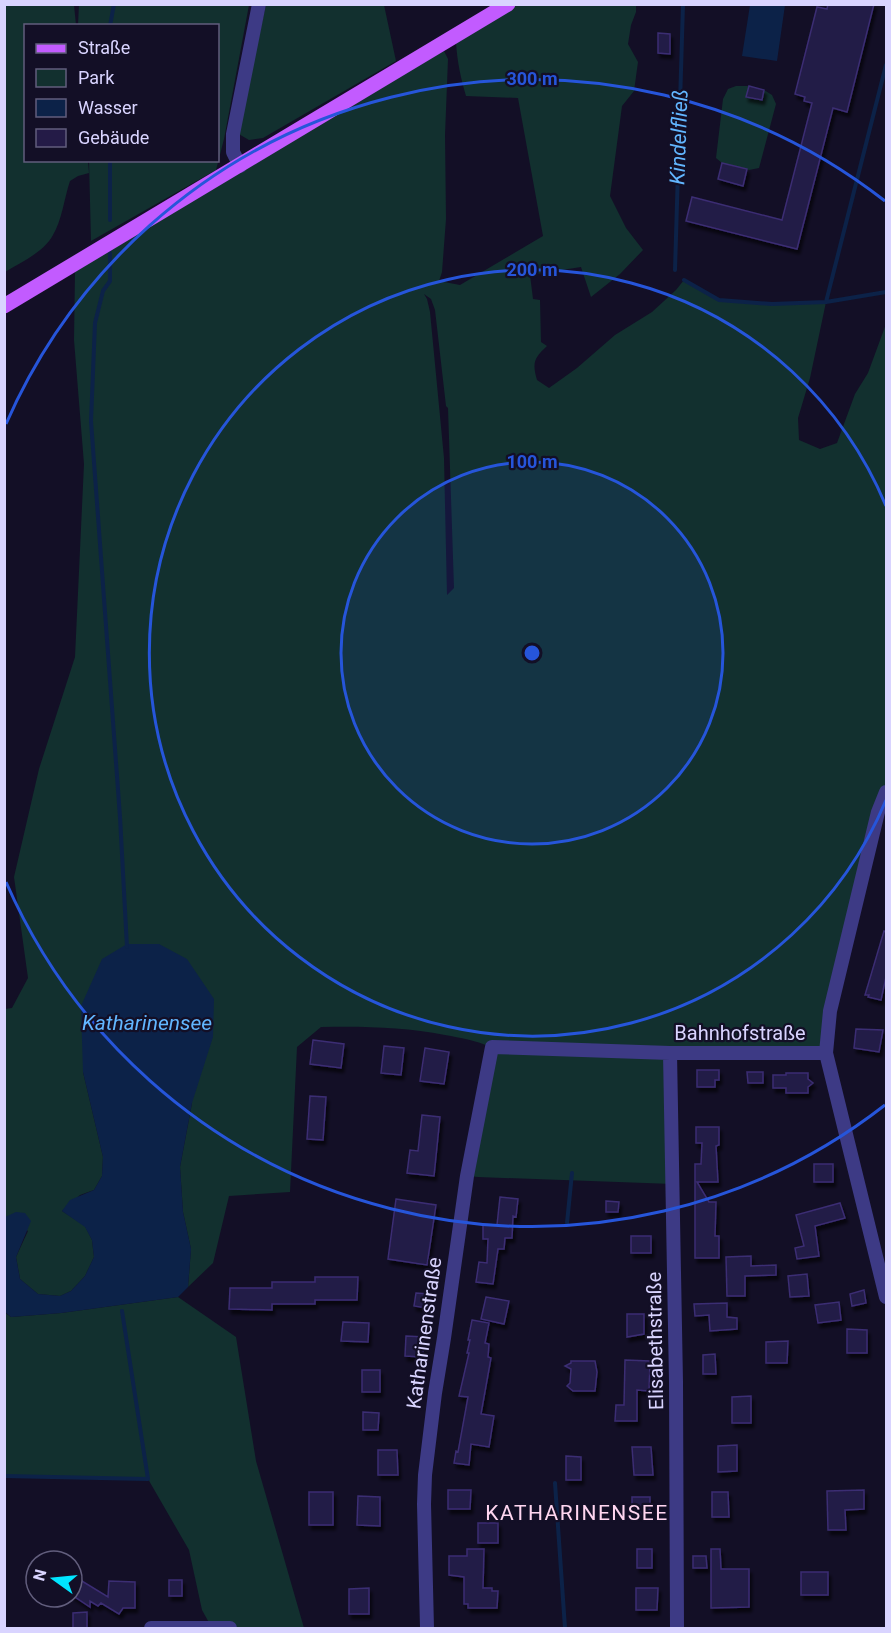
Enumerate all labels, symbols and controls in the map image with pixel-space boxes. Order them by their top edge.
legend [24,24,219,162]
text: Straße [78,37,130,58]
text: Park [78,67,115,88]
text: 300 m [506,68,558,89]
water label: Kindelfließ [665,89,693,185]
text: Wasser [78,97,138,118]
text: Gebäude [78,127,149,148]
text: 200 m [506,259,558,280]
text: 100 m [506,451,558,472]
centre of rings [522,643,542,663]
water label: Katharinensee [82,1011,212,1035]
street label: Bahnhofstraße [674,1021,806,1045]
street label: Katharinenstraße [401,1256,447,1410]
street label: Elisabethstraße [642,1272,668,1410]
district label: KATHARINENSEE [485,1501,669,1525]
north arrow [24,1549,84,1609]
text: N [29,1567,51,1583]

